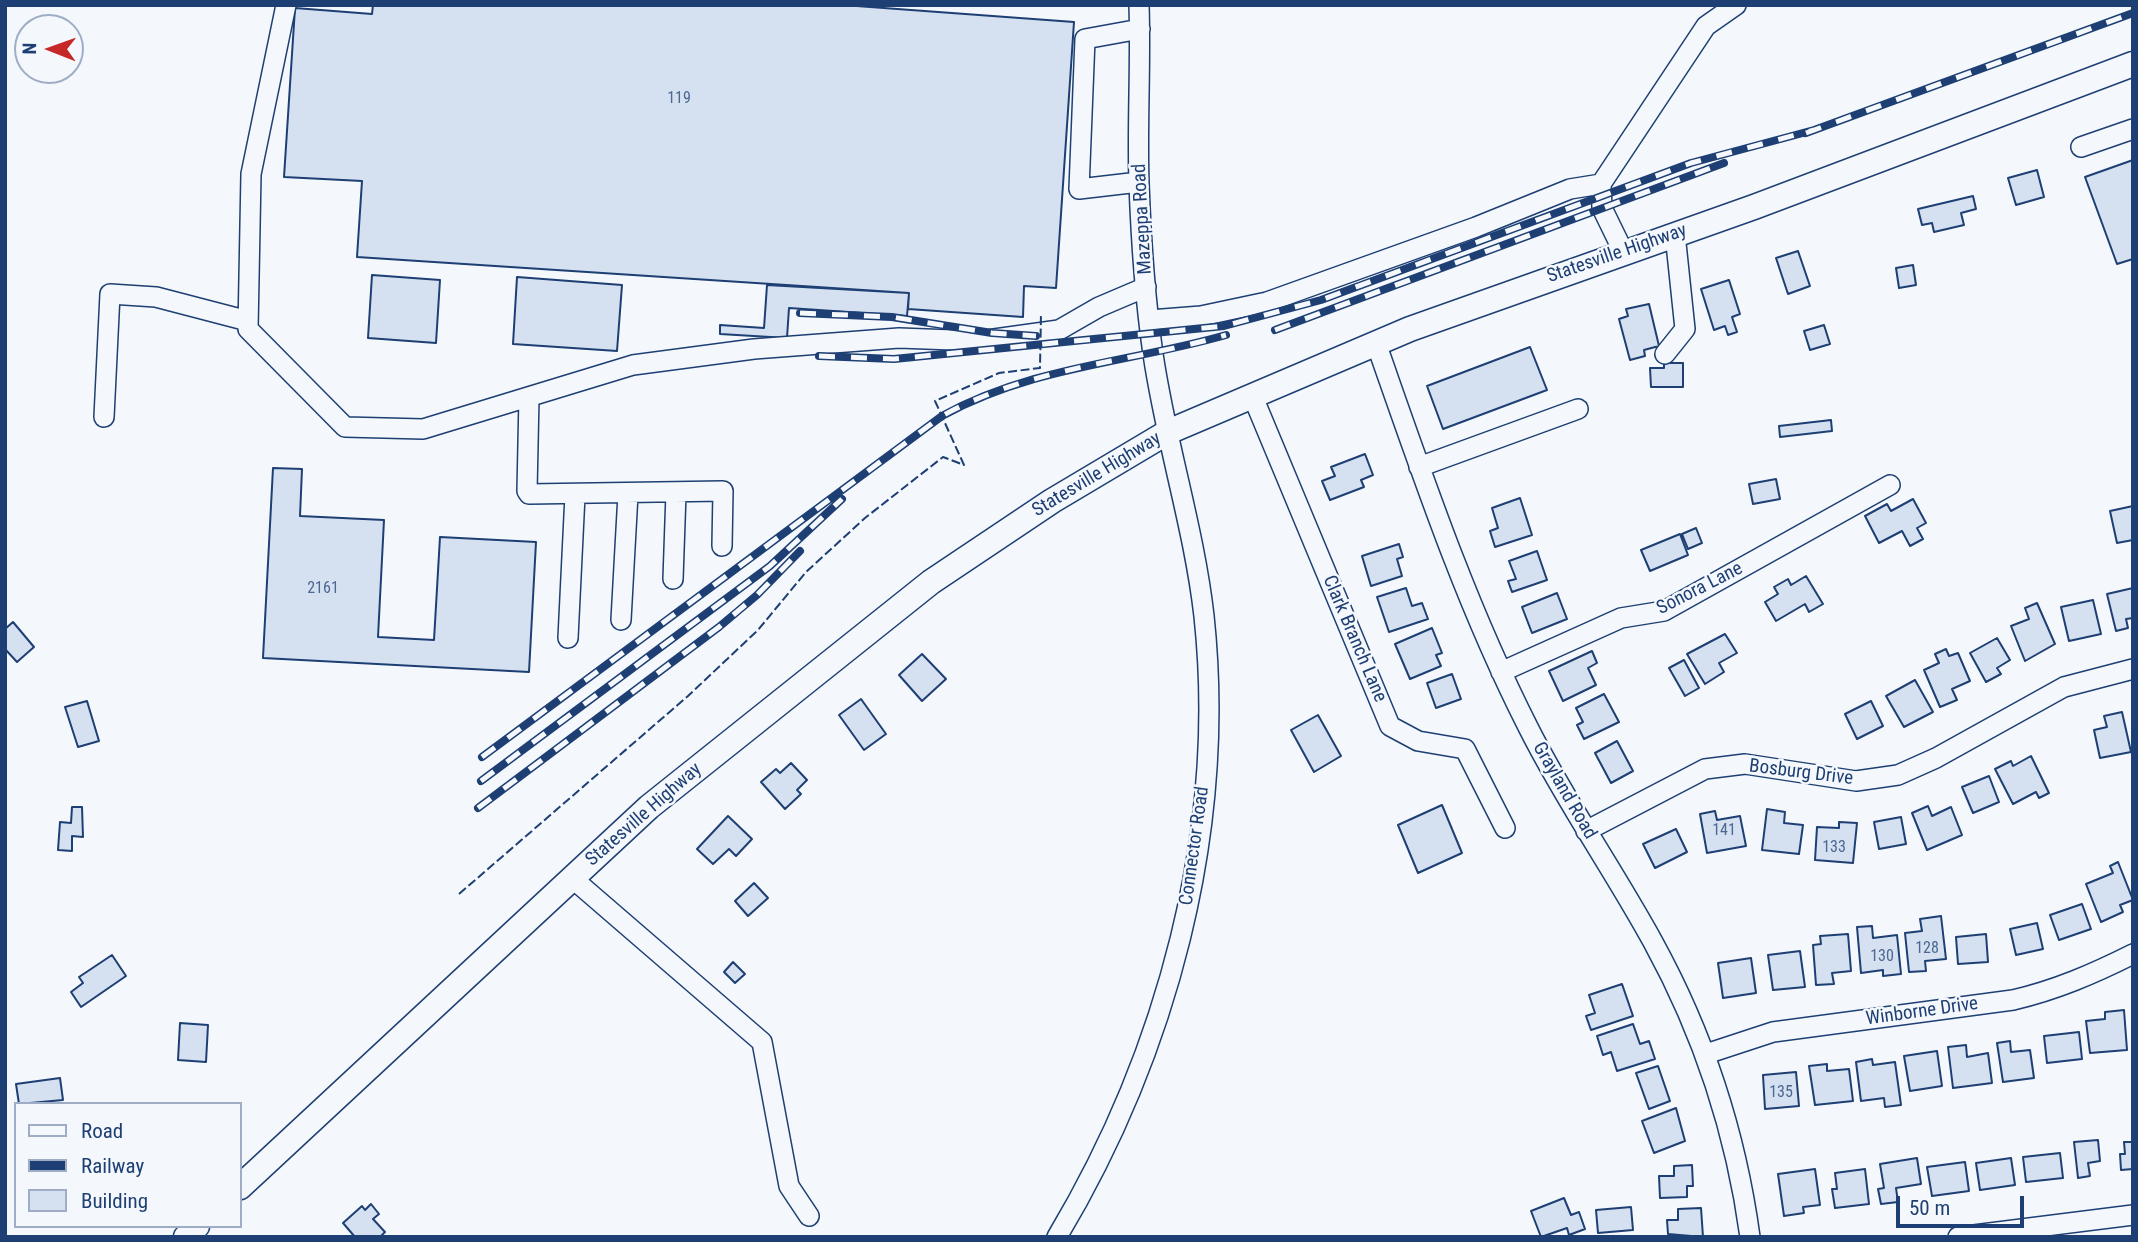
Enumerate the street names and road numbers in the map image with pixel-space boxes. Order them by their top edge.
street label: Mazeppa Road [1129,163,1157,275]
street label: Statesville Highway [1544,219,1690,289]
street label: Statesville Highway [1028,428,1166,522]
street label: Sonora Lane [1653,558,1747,620]
street label: Clark Branch Lane [1317,572,1391,706]
street label: Grayland Road [1527,738,1601,844]
street label: Bosburg Drive [1748,755,1854,791]
street label: Statesville Highway [581,758,707,872]
street label: Connector Road [1175,785,1215,907]
street label: Winborne Drive [1864,993,1980,1031]

